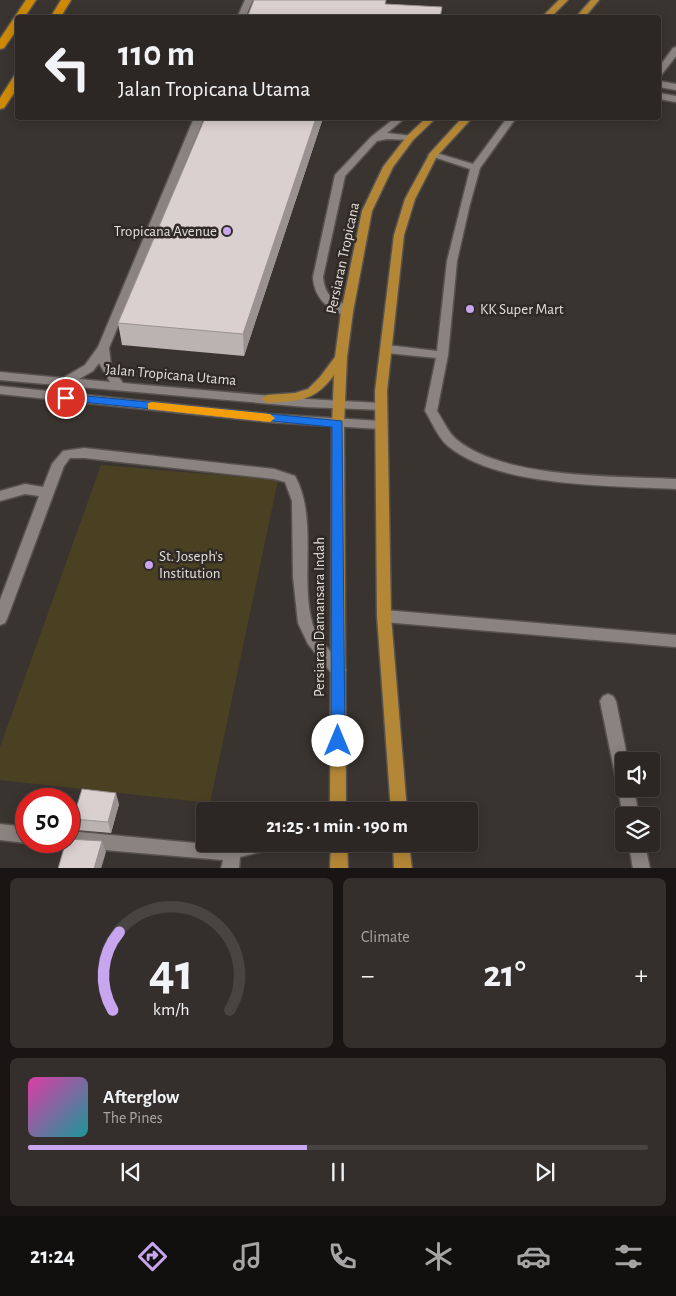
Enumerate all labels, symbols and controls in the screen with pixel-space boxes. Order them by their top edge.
icon: left [35,35,100,100]
text: 110 m [118,37,195,72]
text: Jalan Tropicana Utama [118,78,311,100]
street label: Persiaran Tropicana [324,201,362,315]
place label: Tropicana Avenue [114,224,217,239]
marker: Tropicana Avenue [221,225,233,237]
place label: KK Super Mart [480,302,564,317]
marker: KK Super Mart [464,303,476,315]
street label: Jalan Tropicana Utama [105,362,237,388]
pin [45,377,87,419]
icon: arrive [52,384,80,412]
street label: Persiaran Damansara Indah [312,537,327,697]
place label: St. Joseph's Institution [159,549,223,581]
marker: St. Joseph's Institution [143,559,155,571]
position arrow [311,714,363,766]
map controls [615,752,660,852]
button: sound [615,752,660,797]
speed limit sign: 50 [15,788,80,853]
button: layers [615,807,660,852]
text: 21:25 · 1 min · 190 m [266,817,408,836]
text: Climate [361,929,410,945]
text: 41 [149,947,194,999]
text: 21° [483,956,526,994]
text: − [361,962,374,990]
text: + [635,962,648,990]
text: km/h [153,1001,190,1019]
text: Afterglow [103,1088,179,1107]
text: The Pines [103,1110,163,1126]
icon: previous [117,1158,145,1186]
icon: pause [324,1158,352,1186]
icon: next [531,1158,559,1186]
icon: directions [135,1239,170,1274]
icon: music [230,1239,265,1274]
icon: phone [325,1239,360,1274]
icon: climate [421,1239,456,1274]
icon: car [516,1239,551,1274]
icon: filters [611,1239,646,1274]
text: 21:24 [30,1245,75,1267]

